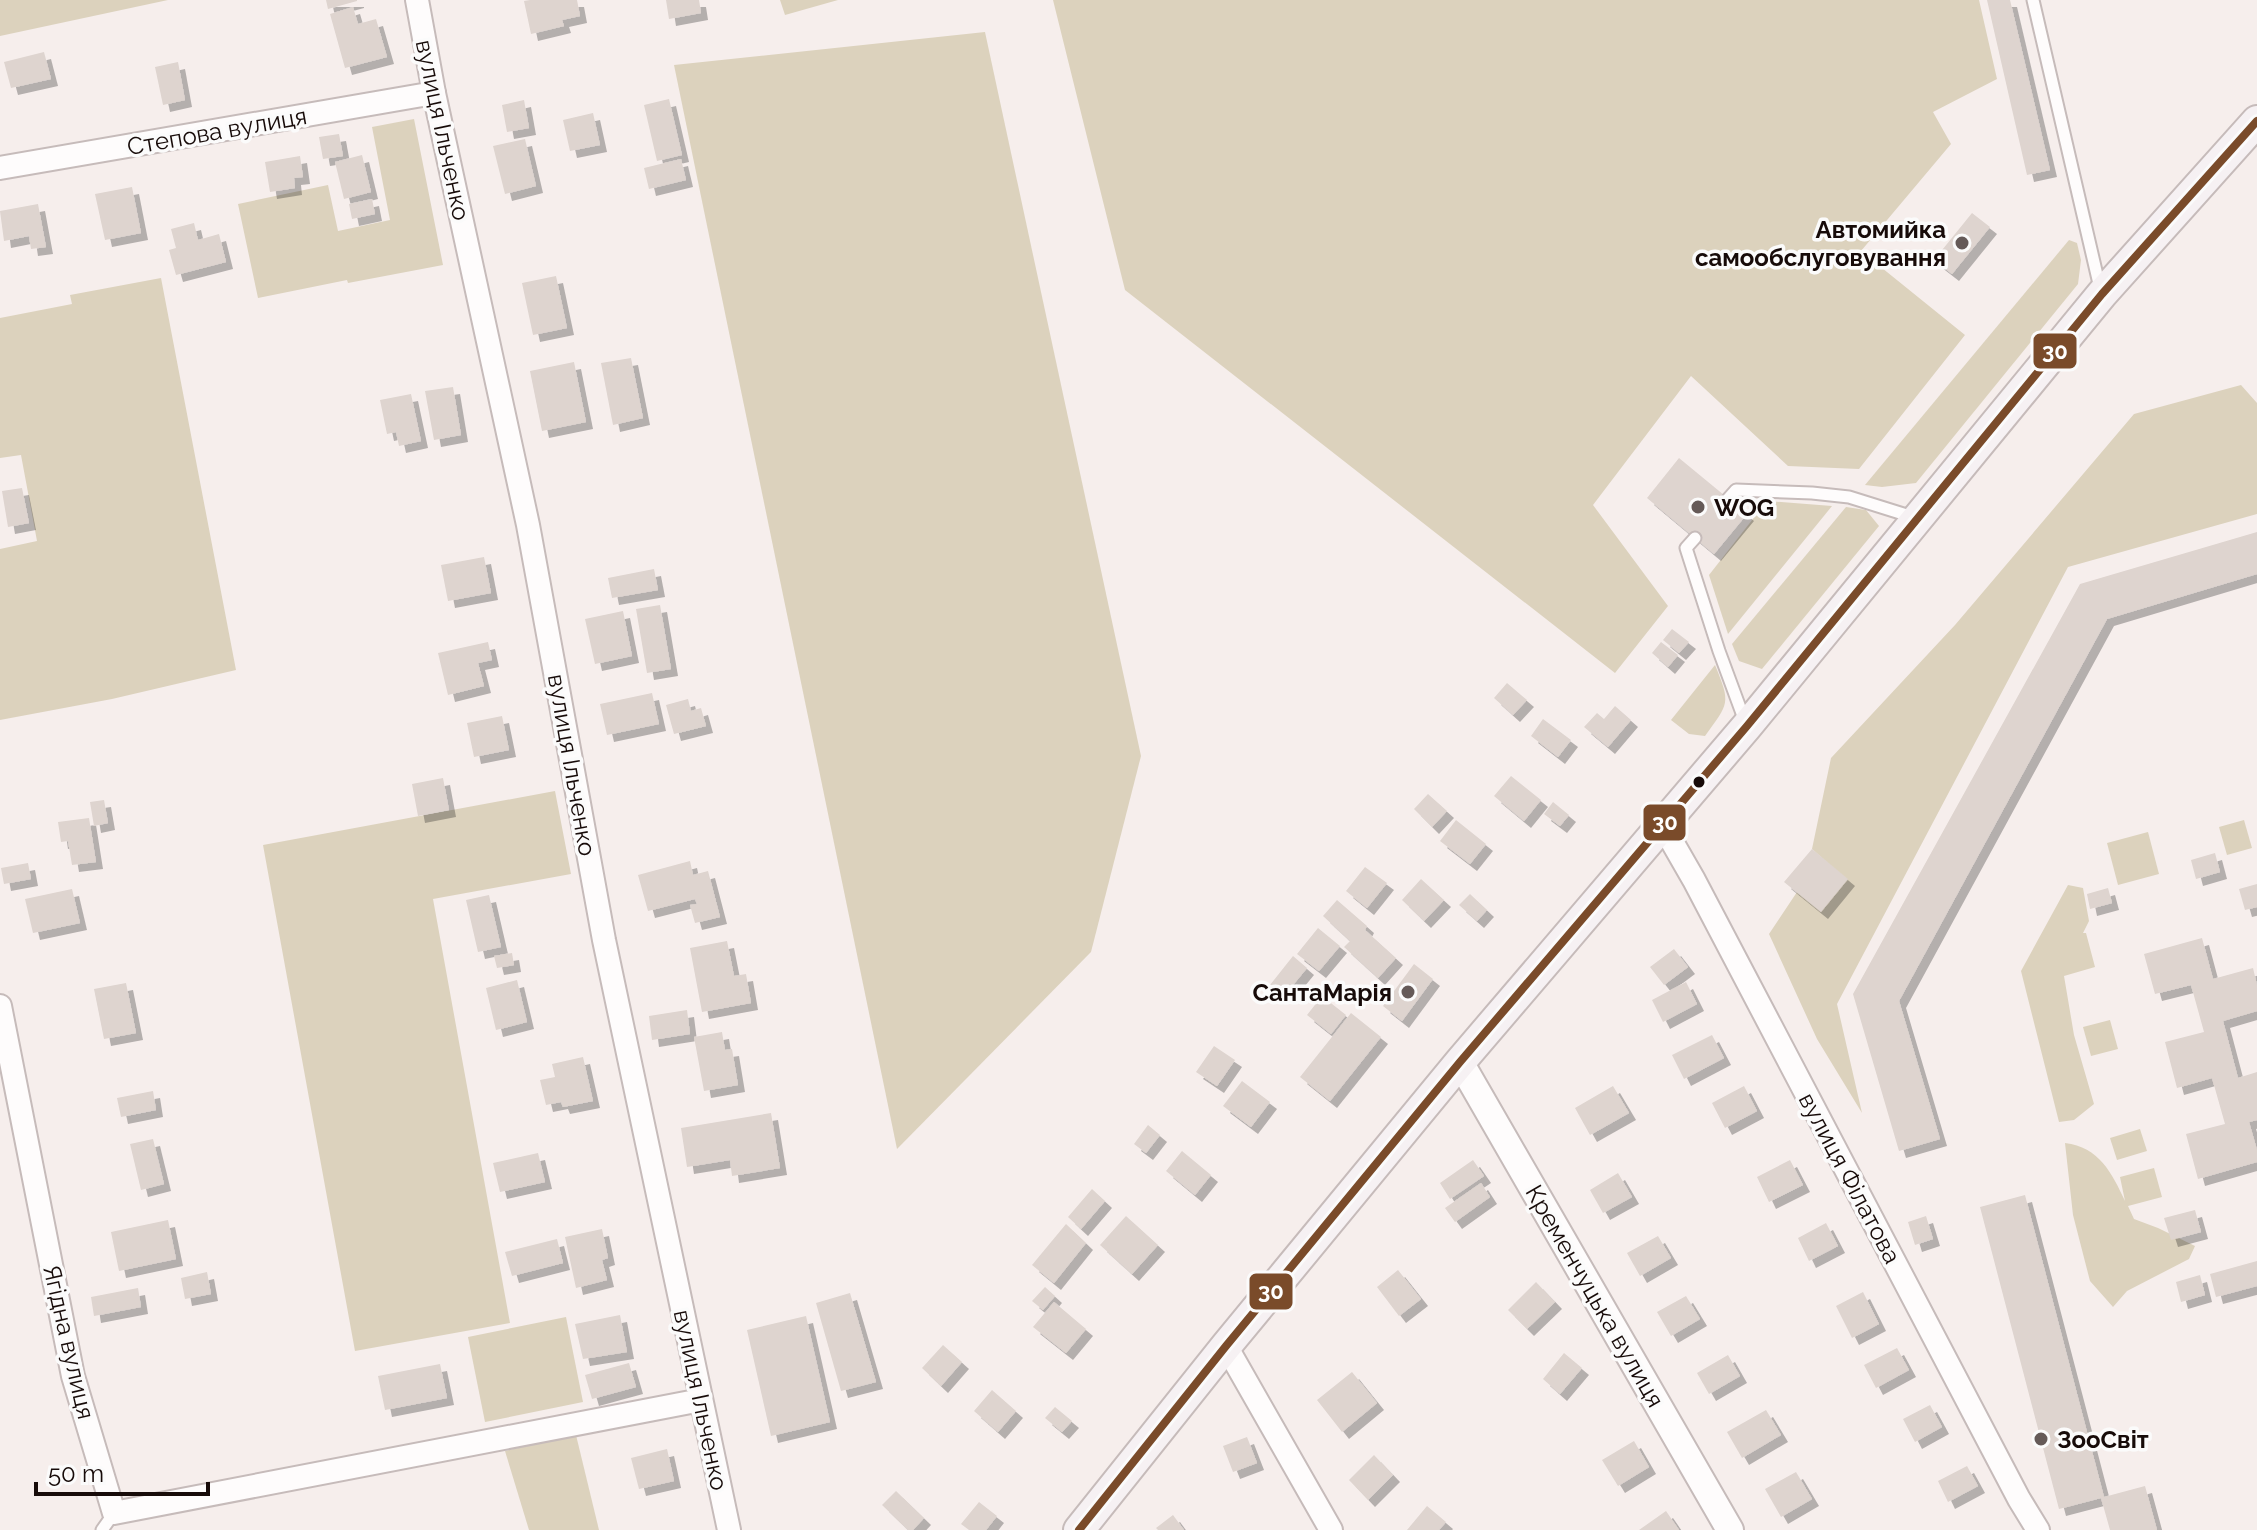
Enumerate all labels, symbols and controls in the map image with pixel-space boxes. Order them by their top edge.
street label: вулиця Ільченко [410,37,476,223]
street label: Степова вулиця [125,101,309,161]
place label: Автомийка самообслуговування [1695,215,1946,272]
marker: Автомийка самообслуговування [1953,234,1971,252]
line badge: 30 [2032,332,2078,370]
text: 30 [2042,338,2068,364]
place label: WOG [1714,493,1774,522]
marker: WOG [1689,498,1707,516]
street label: вулиця Ільченко [542,672,602,858]
unlabelled marker [1691,774,1707,790]
line badge: 30 [1642,803,1687,842]
text: 30 [1652,809,1678,835]
place label: СантаМарія [1252,978,1392,1007]
marker: СантаМарія [1399,983,1417,1001]
street label: вулиця Філатова [1793,1088,1907,1268]
street label: Кременчуцька вулиця [1520,1180,1670,1412]
street label: Ягідна вулиця [37,1262,101,1422]
line badge: 30 [1248,1272,1294,1311]
text: 30 [1258,1278,1284,1304]
street label: вулиця Ільченко [668,1307,734,1493]
place label: ЗооСвiт [2057,1425,2149,1454]
marker: ЗооСвiт [2032,1430,2050,1448]
scale bar [36,1446,208,1496]
text: 50 m [48,1459,104,1488]

